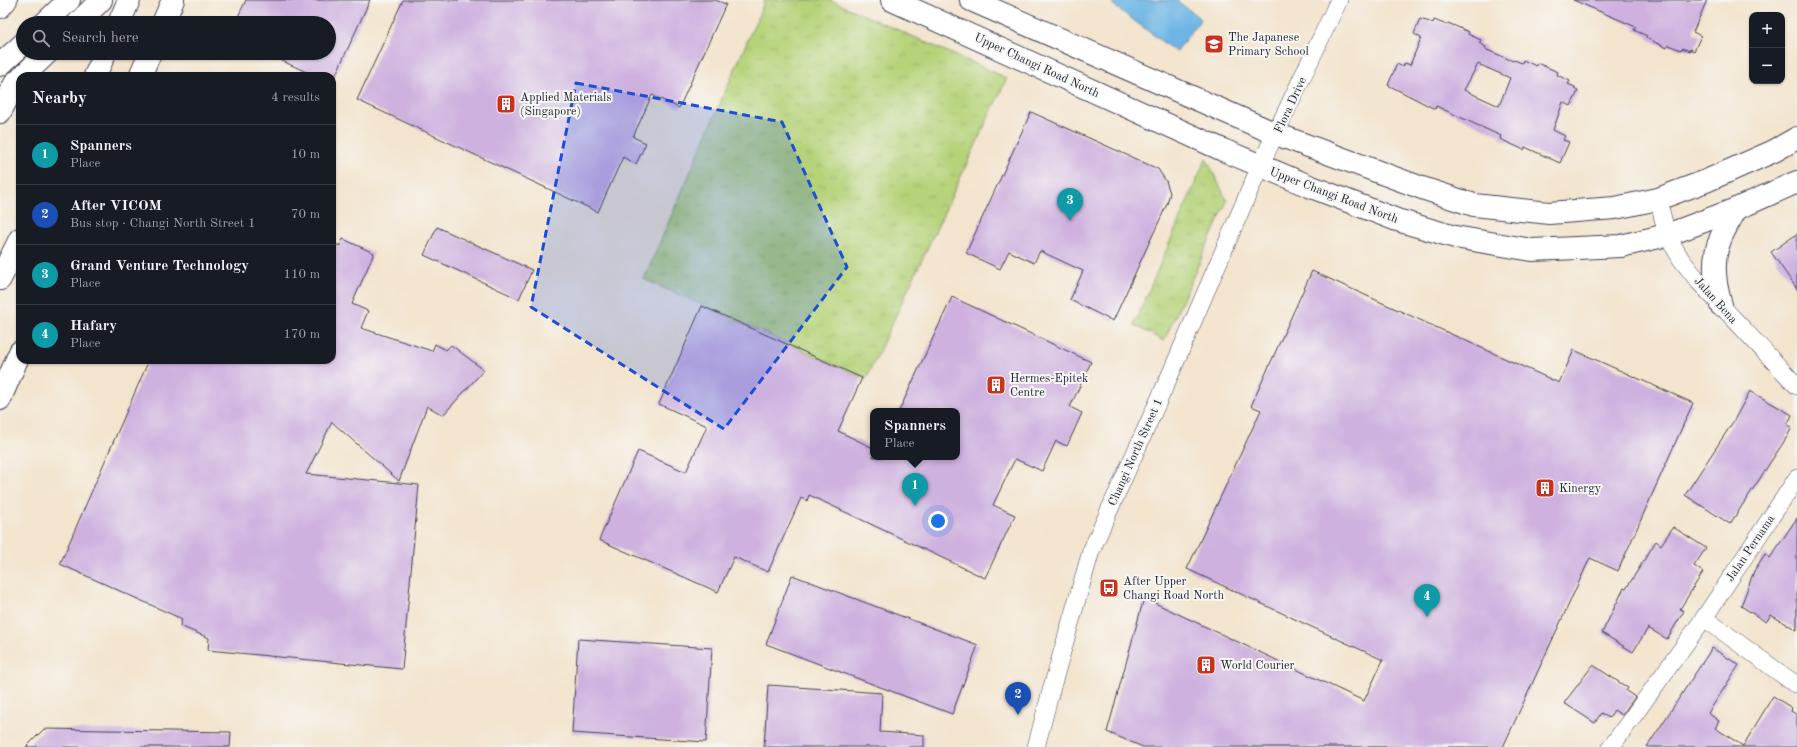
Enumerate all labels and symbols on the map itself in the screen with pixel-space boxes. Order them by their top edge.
street label: Upper Changi Road North [972,32,1101,100]
place label: The Japanese Primary School [1228,32,1309,58]
school or university icon: The Japanese Primary School [1203,33,1225,55]
street label: Flora Drive [1273,75,1309,135]
place label: Applied Materials (Singapore) [520,92,611,118]
building icon: Applied Materials (Singapore) [495,93,517,115]
street label: Upper Changi Road North [1268,166,1400,226]
pin: 3 [1057,188,1083,221]
street label: Jalan Bena [1692,275,1739,326]
place label: Hermes-Epitek Centre [1010,373,1088,399]
building icon: Hermes-Epitek Centre [985,374,1007,396]
street label: Changi North Street 1 [1107,397,1165,508]
pin: 1 [902,473,928,506]
building icon: Kinergy [1534,477,1556,499]
place label: Kinergy [1559,483,1602,495]
your location [928,511,948,531]
street label: Jalan Pernama [1724,513,1777,584]
place label: After Upper Changi Road North [1123,576,1224,602]
bus stop icon: After Upper Changi Road North [1098,577,1120,599]
pin: 4 [1414,584,1440,617]
building icon: World Courier [1195,654,1217,676]
place label: World Courier [1220,660,1294,672]
pin: 2 [1005,682,1031,715]

